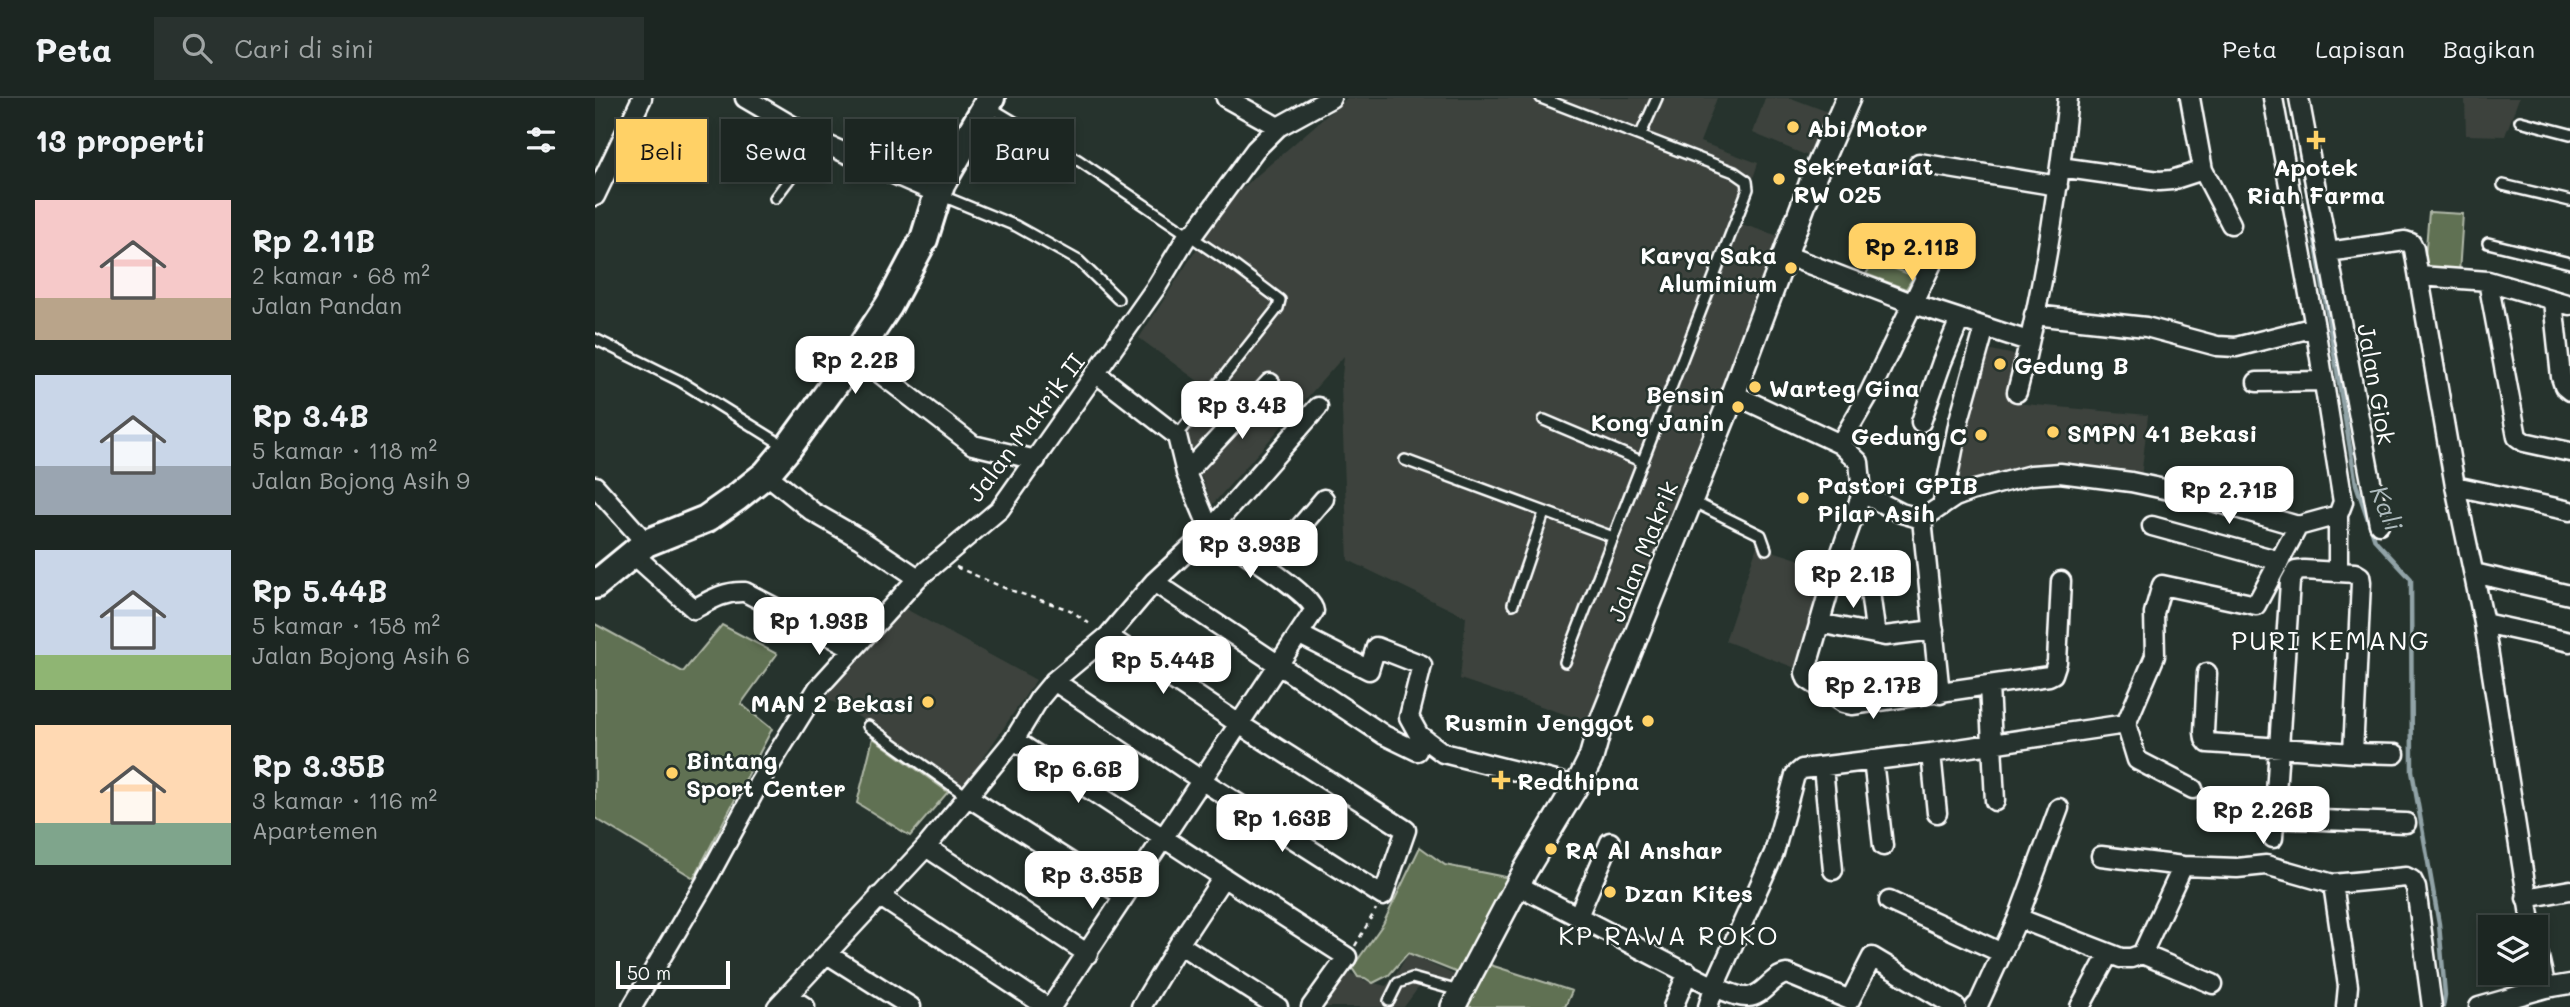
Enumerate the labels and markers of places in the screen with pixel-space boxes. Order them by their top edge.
place label: Abi Motor [1807,112,1927,143]
marker: Abi Motor [1785,119,1801,135]
marker: Apotek Riah Farma [2308,132,2324,148]
place label: Sekretariat RW 025 [1793,150,1933,209]
place label: Apotek Riah Farma [2247,151,2385,210]
marker: Sekretariat RW 025 [1771,171,1787,187]
pin: Rp 2.11B [1840,223,1984,283]
place label: Karya Saka Aluminium [1640,239,1777,298]
marker: Karya Saka Aluminium [1783,260,1799,276]
pin: Rp 2.2B [790,336,920,396]
place label: Gedung B [2014,349,2129,380]
marker: Gedung B [1992,356,2008,372]
place label: Warteg Gina [1769,372,1920,403]
place label: Bensin Kong Janin [1591,378,1724,437]
marker: Warteg Gina [1747,379,1763,395]
pin: Rp 3.4B [1177,382,1307,441]
marker: Bensin Kong Janin [1730,399,1746,415]
place label: SMPN 41 Bekasi [2067,417,2258,448]
place label: Gedung C [1851,420,1967,451]
marker: SMPN 41 Bekasi [2045,424,2061,440]
marker: Gedung C [1973,427,1989,443]
pin: Rp 2.71B [2157,466,2301,526]
place label: Pastori GPIB Pilar Asih [1817,469,1978,528]
marker: Pastori GPIB Pilar Asih [1795,490,1811,506]
pin: Rp 3.93B [1178,520,1322,580]
pin: Rp 2.1B [1788,550,1918,610]
pin: Rp 1.93B [747,598,891,657]
pin: Rp 5.44B [1091,636,1235,696]
pin: Rp 2.17B [1801,662,1945,721]
place label: MAN 2 Bekasi [751,687,914,718]
marker: MAN 2 Bekasi [920,694,936,710]
place label: Rusmin Jenggot [1444,706,1634,737]
marker: Rusmin Jenggot [1640,713,1656,729]
place label: Bintang Sport Center [686,744,846,803]
pin: Rp 6.6B [1013,746,1143,805]
marker: Bintang Sport Center [664,765,680,781]
place label: Redthipna [1517,765,1639,796]
marker: Redthipna [1491,770,1511,790]
pin: Rp 2.26B [2191,786,2335,846]
pin: Rp 1.63B [1210,794,1354,854]
place label: RA Al Anshar [1565,834,1723,865]
marker: RA Al Anshar [1543,841,1559,857]
pin: Rp 3.35B [1020,852,1164,911]
place label: Dzan Kites [1624,877,1753,908]
marker: Dzan Kites [1602,884,1618,900]

